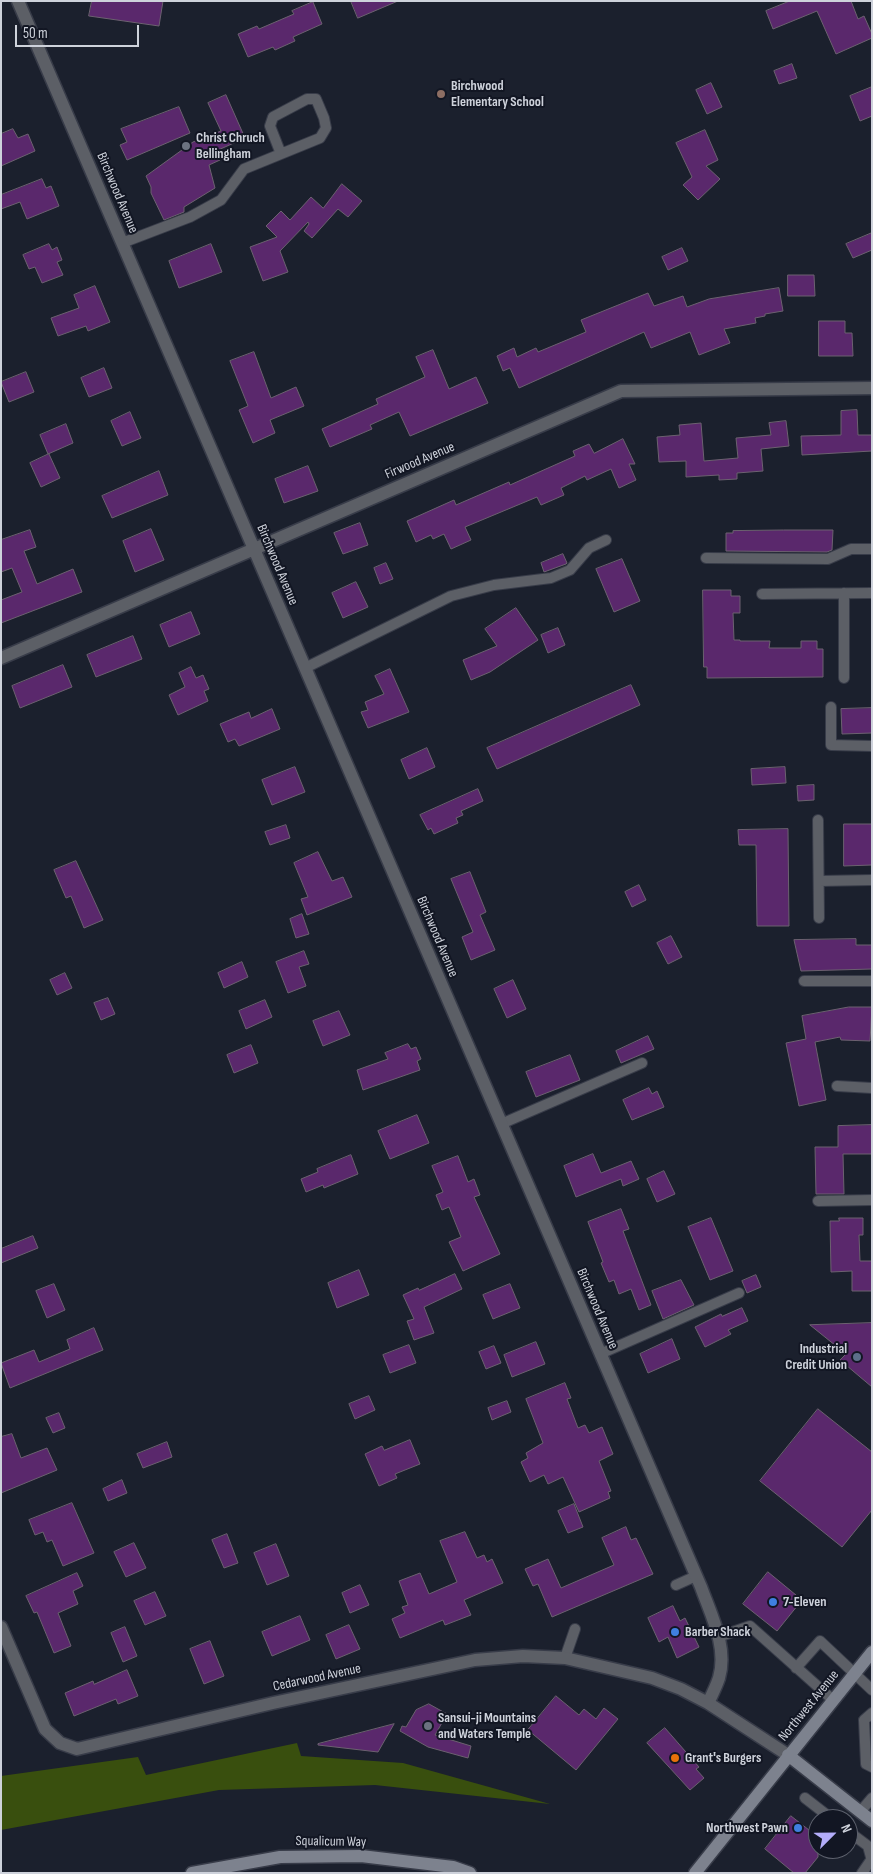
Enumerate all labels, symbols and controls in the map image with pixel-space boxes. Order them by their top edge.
scale bar [18,15,141,47]
text: 50 m [23,24,48,43]
place label: Birchwood Elementary School [451,78,544,110]
marker: Birchwood Elementary School [435,88,447,100]
place label: Christ Chruch Bellingham [196,130,265,162]
marker: Christ Chruch Bellingham [180,140,192,152]
street label: Birchwood Avenue [92,150,142,236]
street label: Firwood Avenue [383,439,457,483]
street label: Birchwood Avenue [252,522,302,608]
street label: Birchwood Avenue [412,894,462,980]
street label: Birchwood Avenue [572,1266,622,1352]
place label: Industrial Credit Union [785,1341,847,1374]
marker: Industrial Credit Union [851,1351,863,1363]
place label: 7-Eleven [783,1594,826,1610]
marker: 7-Eleven [767,1596,779,1608]
place label: Barber Shack [685,1624,750,1640]
marker: Barber Shack [669,1626,681,1638]
street label: Cedarwood Avenue [272,1660,362,1696]
street label: Northwest Avenue [775,1667,843,1745]
place label: Sansui-ji Mountains and Waters Temple [438,1710,536,1742]
marker: Sansui-ji Mountains and Waters Temple [422,1720,434,1732]
place label: Grant's Burgers [685,1750,761,1766]
marker: Grant's Burgers [669,1752,681,1764]
north arrow [808,1809,858,1859]
place label: Northwest Pawn [706,1820,788,1836]
marker: Northwest Pawn [792,1822,804,1834]
text: N [837,1822,856,1835]
street label: Squalicum Way [296,1833,366,1851]

